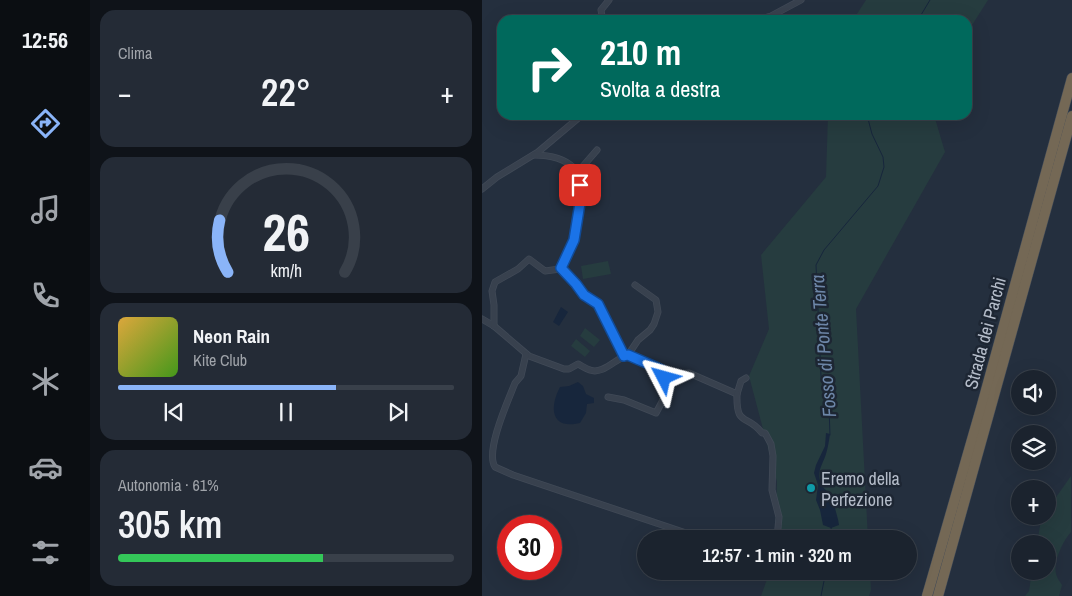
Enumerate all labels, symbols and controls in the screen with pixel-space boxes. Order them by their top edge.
text: 12:56 [22,25,68,55]
text: 210 m [600,29,681,76]
icon: right [517,35,582,100]
text: Clima [118,42,152,64]
text: 22° [261,67,311,118]
text: − [118,74,131,112]
text: + [441,74,454,112]
text: Svolta a destra [600,74,720,104]
icon: directions [28,106,63,141]
pin [559,164,601,206]
icon: arrive [566,171,594,199]
icon: music [28,192,63,227]
text: 26 [262,197,310,267]
text: km/h [270,259,302,283]
water label: Fosso di Ponte Terra [804,273,842,419]
street label: Strada dei Parchi [958,274,1012,392]
icon: phone [28,278,63,313]
text: Neon Rain [193,323,270,349]
text: Kite Club [193,349,247,371]
position arrow [637,351,689,403]
icon: climate [28,364,63,399]
map controls [1011,370,1056,580]
button: sound [1011,370,1056,415]
icon: previous [160,398,188,426]
icon: pause [272,398,300,426]
icon: next [384,398,412,426]
button: layers [1011,425,1056,470]
icon: car [28,450,63,485]
place label: Eremo della Perfezione [821,466,900,512]
text: Autonomia · 61% [118,474,219,496]
button: + [1011,480,1056,525]
marker: Eremo della Perfezione [805,482,817,494]
text: 305 km [118,499,222,550]
speed limit sign: 30 [497,515,562,580]
icon: filters [28,535,63,570]
button: − [1011,535,1056,580]
text: 12:57 · 1 min · 320 m [702,542,852,568]

